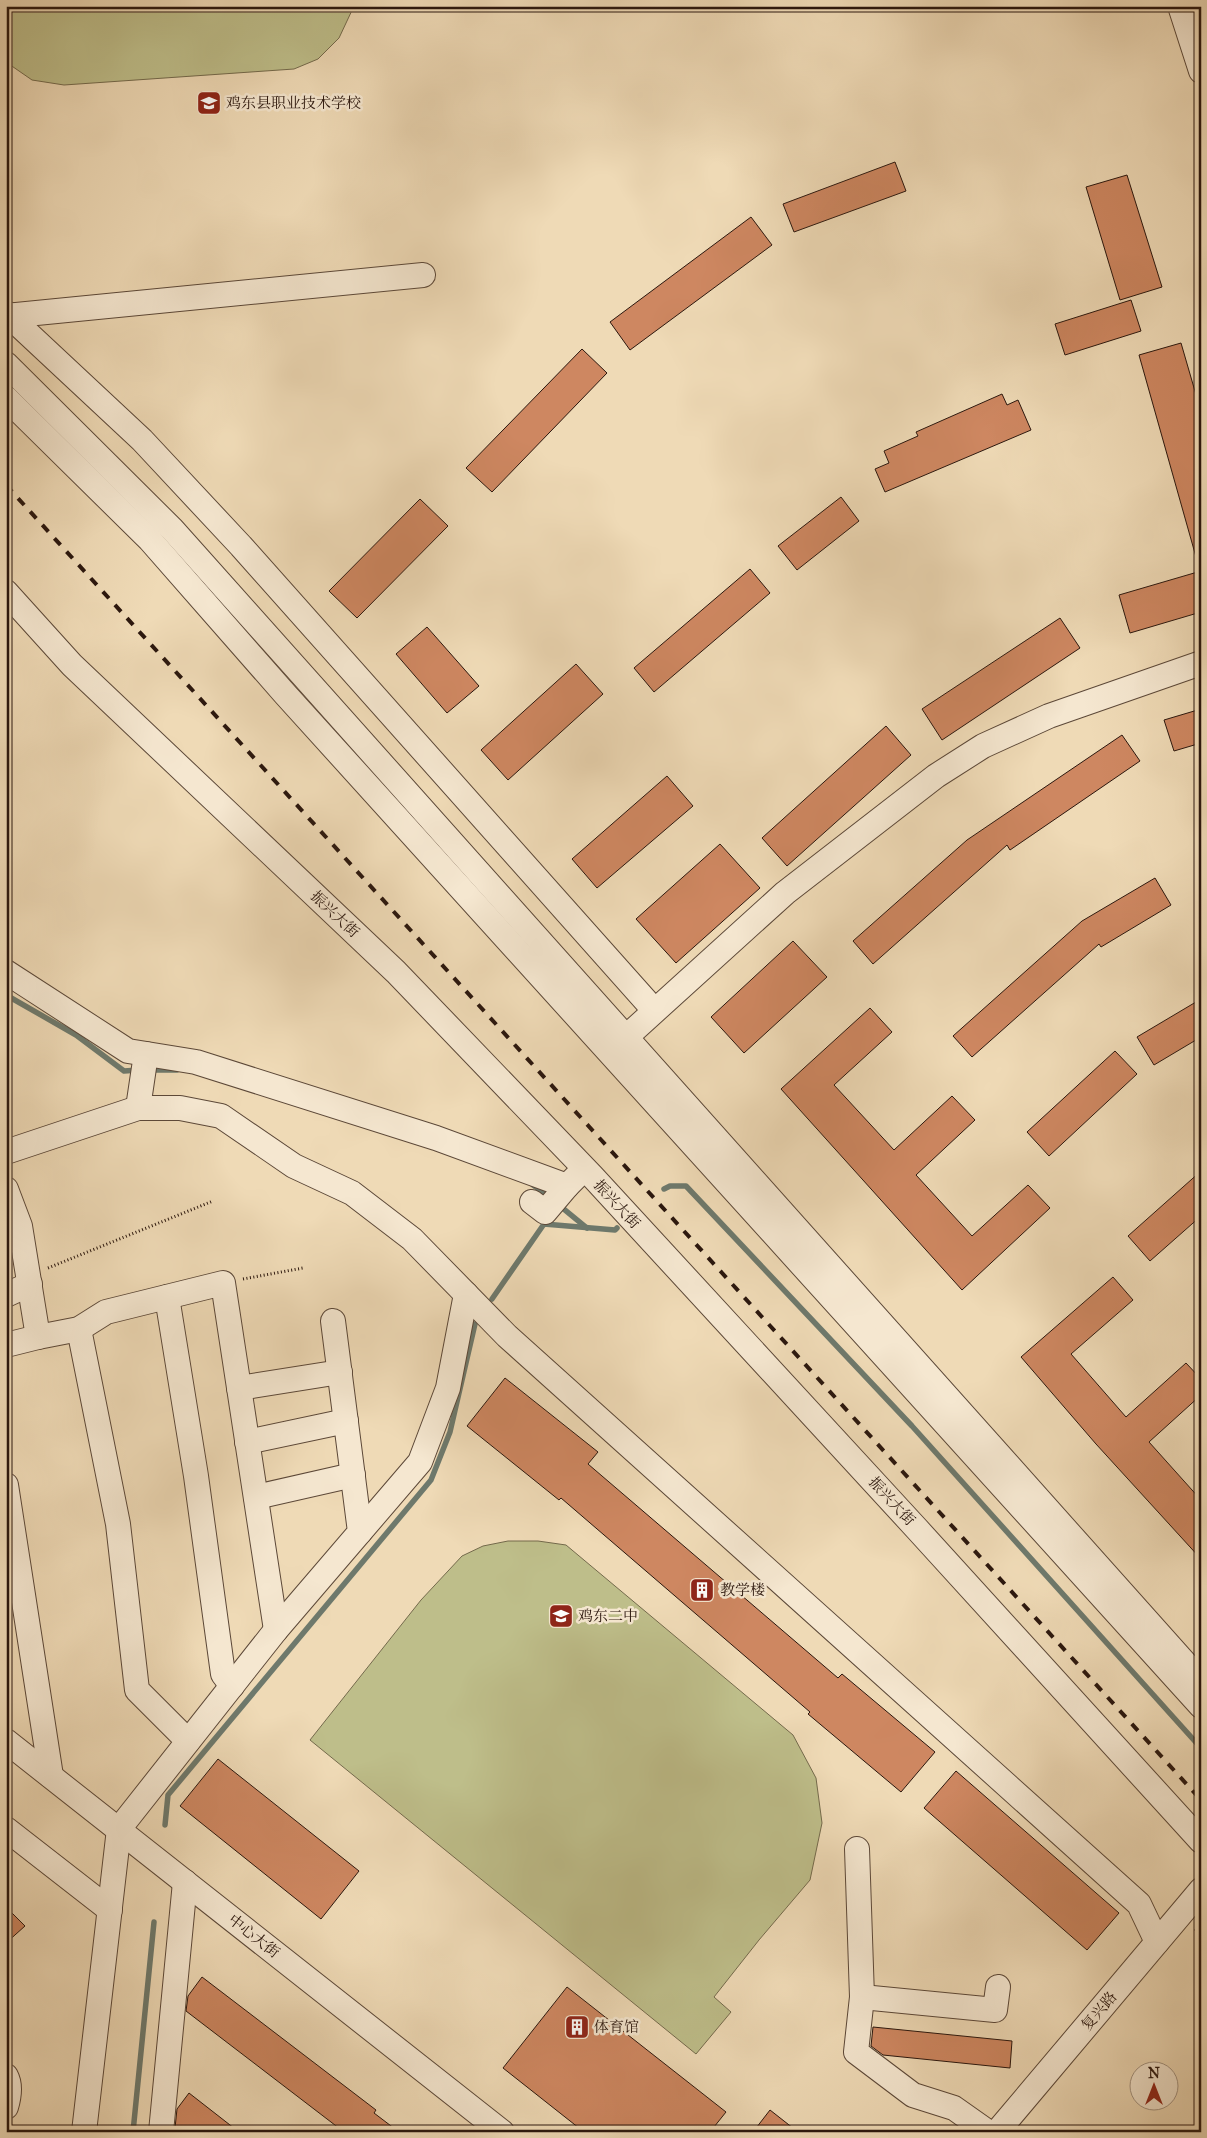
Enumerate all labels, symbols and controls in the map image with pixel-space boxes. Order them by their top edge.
school or university icon: 鸡东县职业技术学校 [196,90,222,116]
place label: 鸡东县职业技术学校 [226,94,361,112]
street label: 振兴大街 [307,887,363,941]
street label: 振兴大街 [590,1176,644,1232]
street label: 振兴大街 [865,1473,919,1529]
building icon: 教学楼 [689,1577,715,1603]
place label: 教学楼 [720,1581,765,1599]
school or university icon: 鸡东二中 [548,1603,574,1629]
place label: 鸡东二中 [578,1607,638,1625]
street label: 中心大街 [225,1910,283,1962]
street label: 复兴路 [1078,1988,1120,2034]
building icon: 体育馆 [564,2014,590,2040]
place label: 体育馆 [594,2018,639,2036]
north arrow [1130,2060,1180,2110]
text: N [1148,2065,1160,2082]

